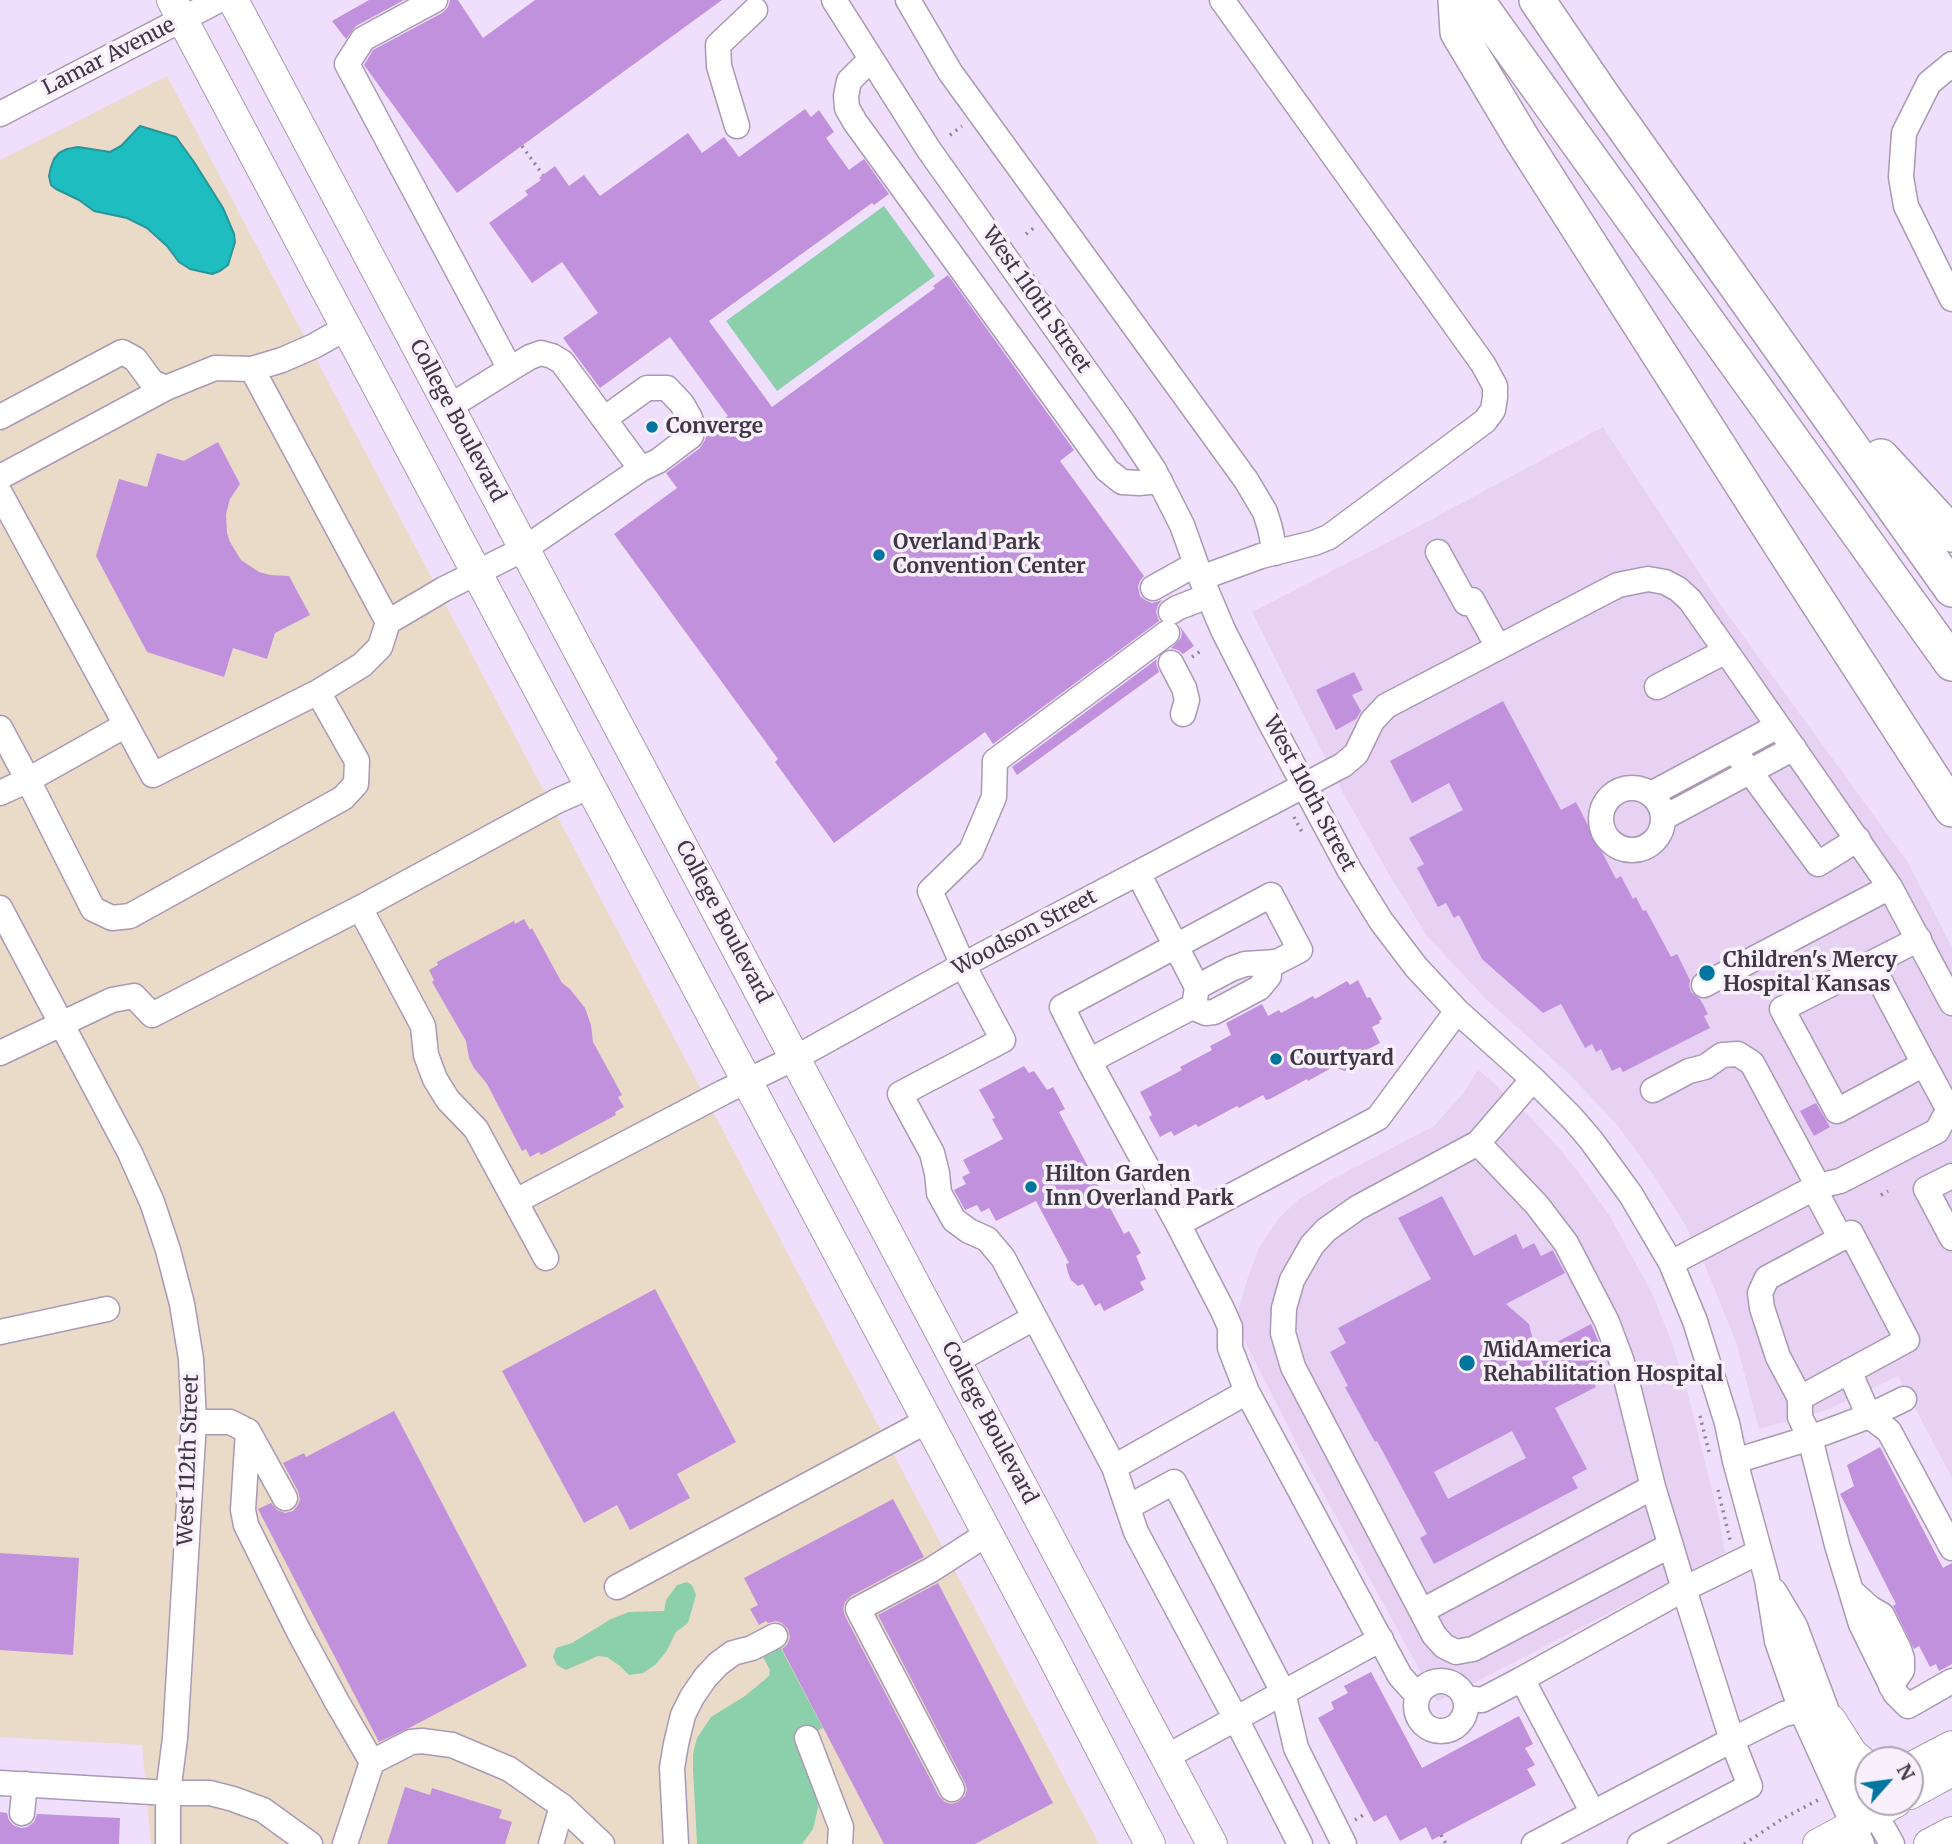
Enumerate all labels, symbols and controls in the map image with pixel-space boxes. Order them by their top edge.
street label: Lamar Avenue [39,13,179,101]
street label: West 110th Street [976,222,1096,378]
street label: College Boulevard [404,336,510,506]
place label: Converge [666,414,763,440]
marker: Converge [644,419,660,435]
place label: Overland Park Convention Center [893,530,1086,580]
marker: Overland Park Convention Center [871,547,887,563]
street label: West 110th Street [1257,712,1361,876]
street label: College Boulevard [670,837,776,1007]
street label: Woodson Street [949,884,1101,982]
place label: Children's Mercy Hospital Kansas [1723,948,1897,998]
marker: Children's Mercy Hospital Kansas [1697,963,1717,983]
place label: Courtyard [1290,1046,1394,1072]
marker: Courtyard [1268,1051,1284,1067]
place label: Hilton Garden Inn Overland Park [1045,1162,1234,1212]
marker: Hilton Garden Inn Overland Park [1023,1179,1039,1195]
street label: College Boulevard [936,1338,1042,1508]
place label: MidAmerica Rehabilitation Hospital [1483,1338,1723,1388]
marker: MidAmerica Rehabilitation Hospital [1457,1353,1477,1373]
street label: West 112th Street [173,1374,205,1546]
north arrow [1854,1746,1924,1816]
text: N [1892,1760,1920,1784]

